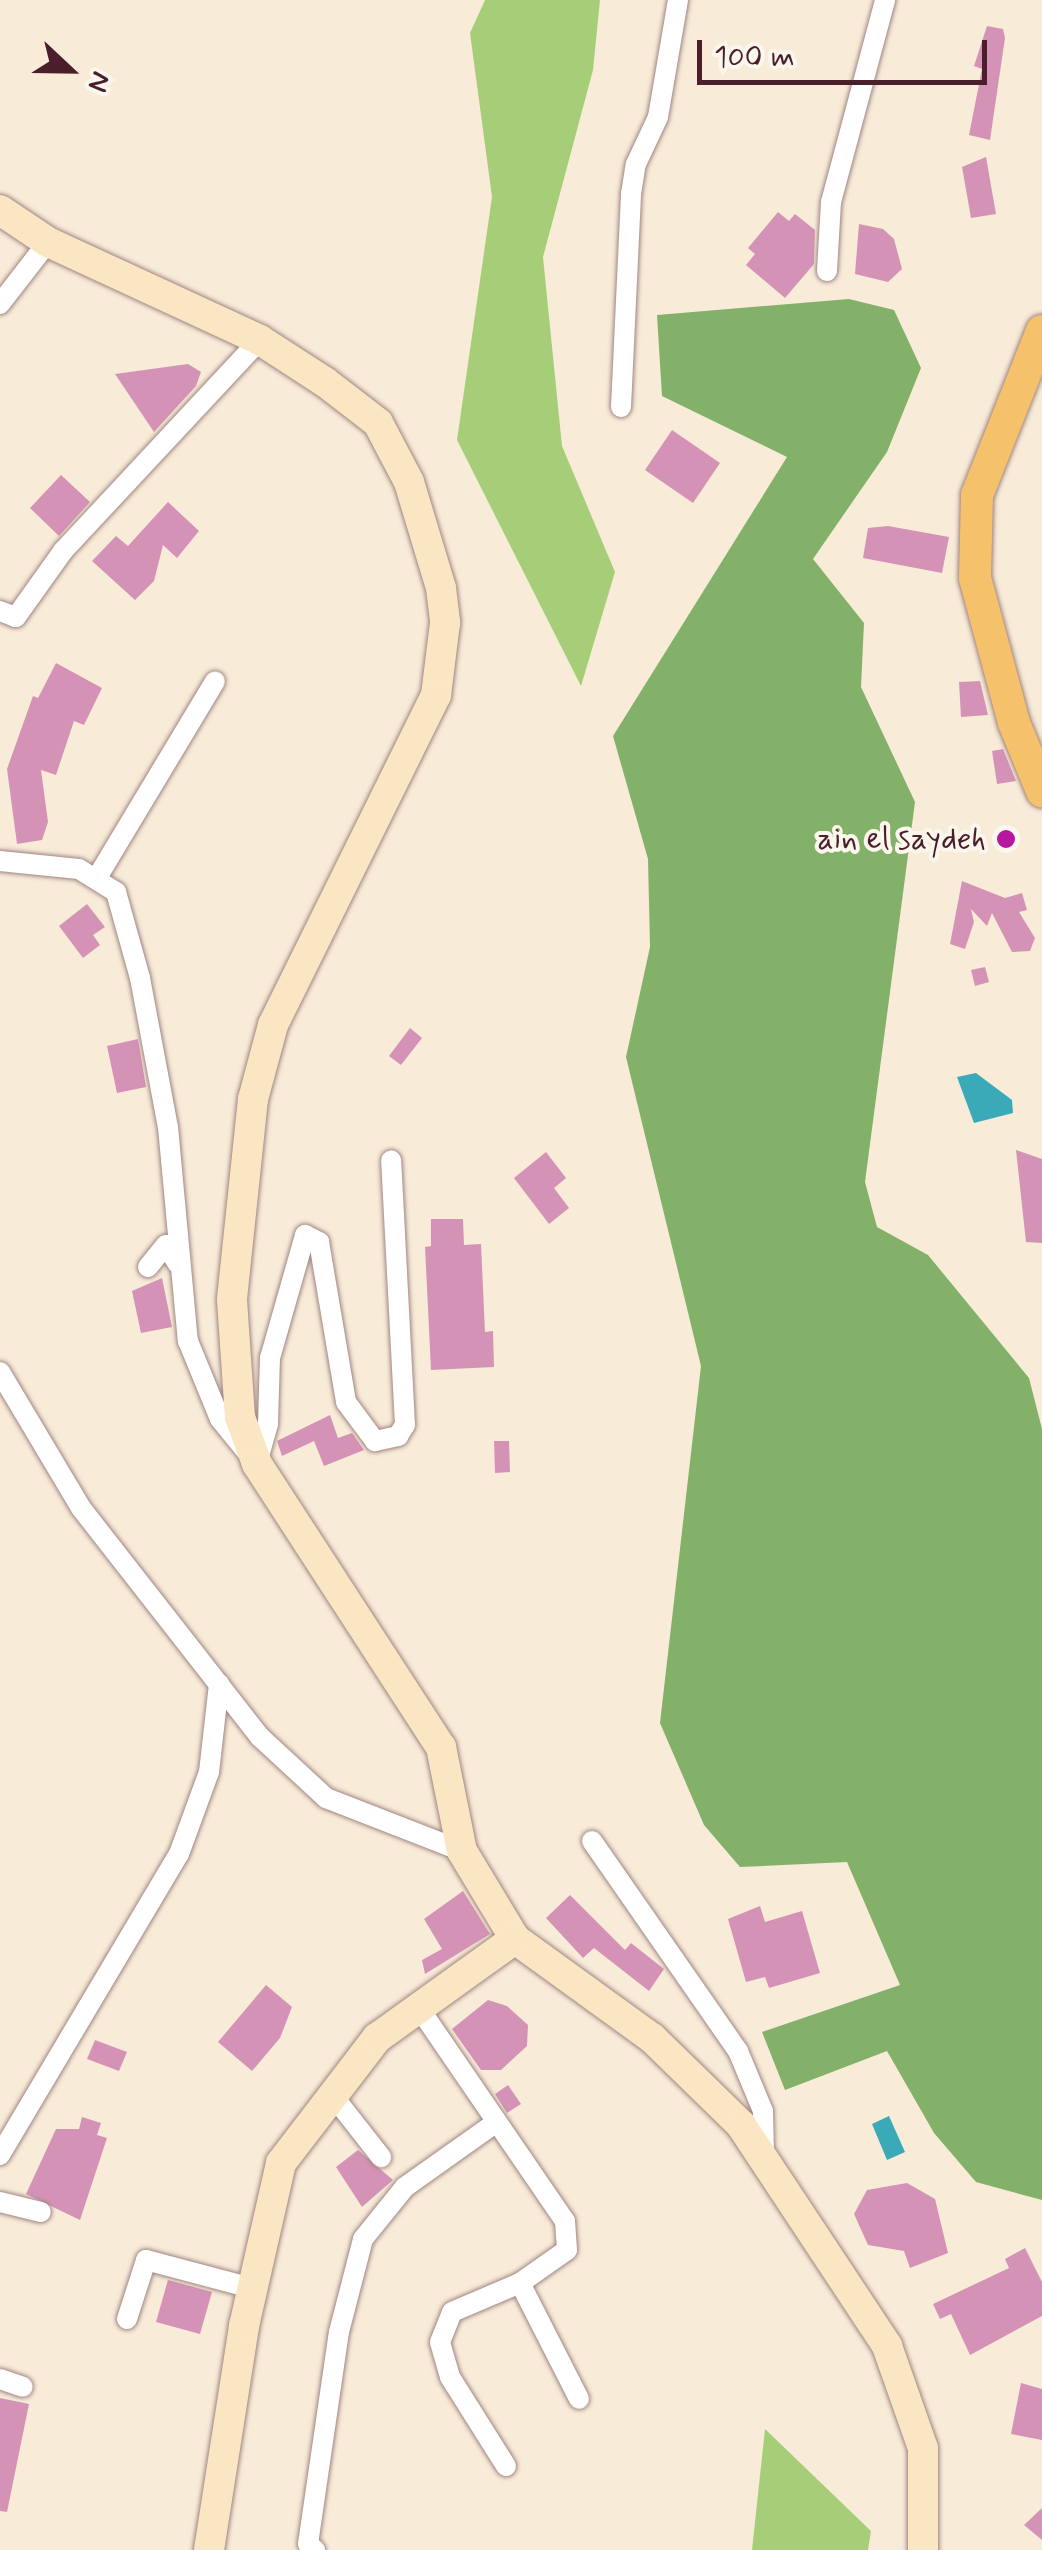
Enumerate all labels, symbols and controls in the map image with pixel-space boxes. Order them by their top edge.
north arrow [20,20,120,120]
scale bar [702,20,992,82]
text: 100 m [714,38,795,77]
text: N [78,66,119,97]
place label: ain el saydeh [811,820,986,858]
marker: ain el saydeh [995,828,1017,850]

